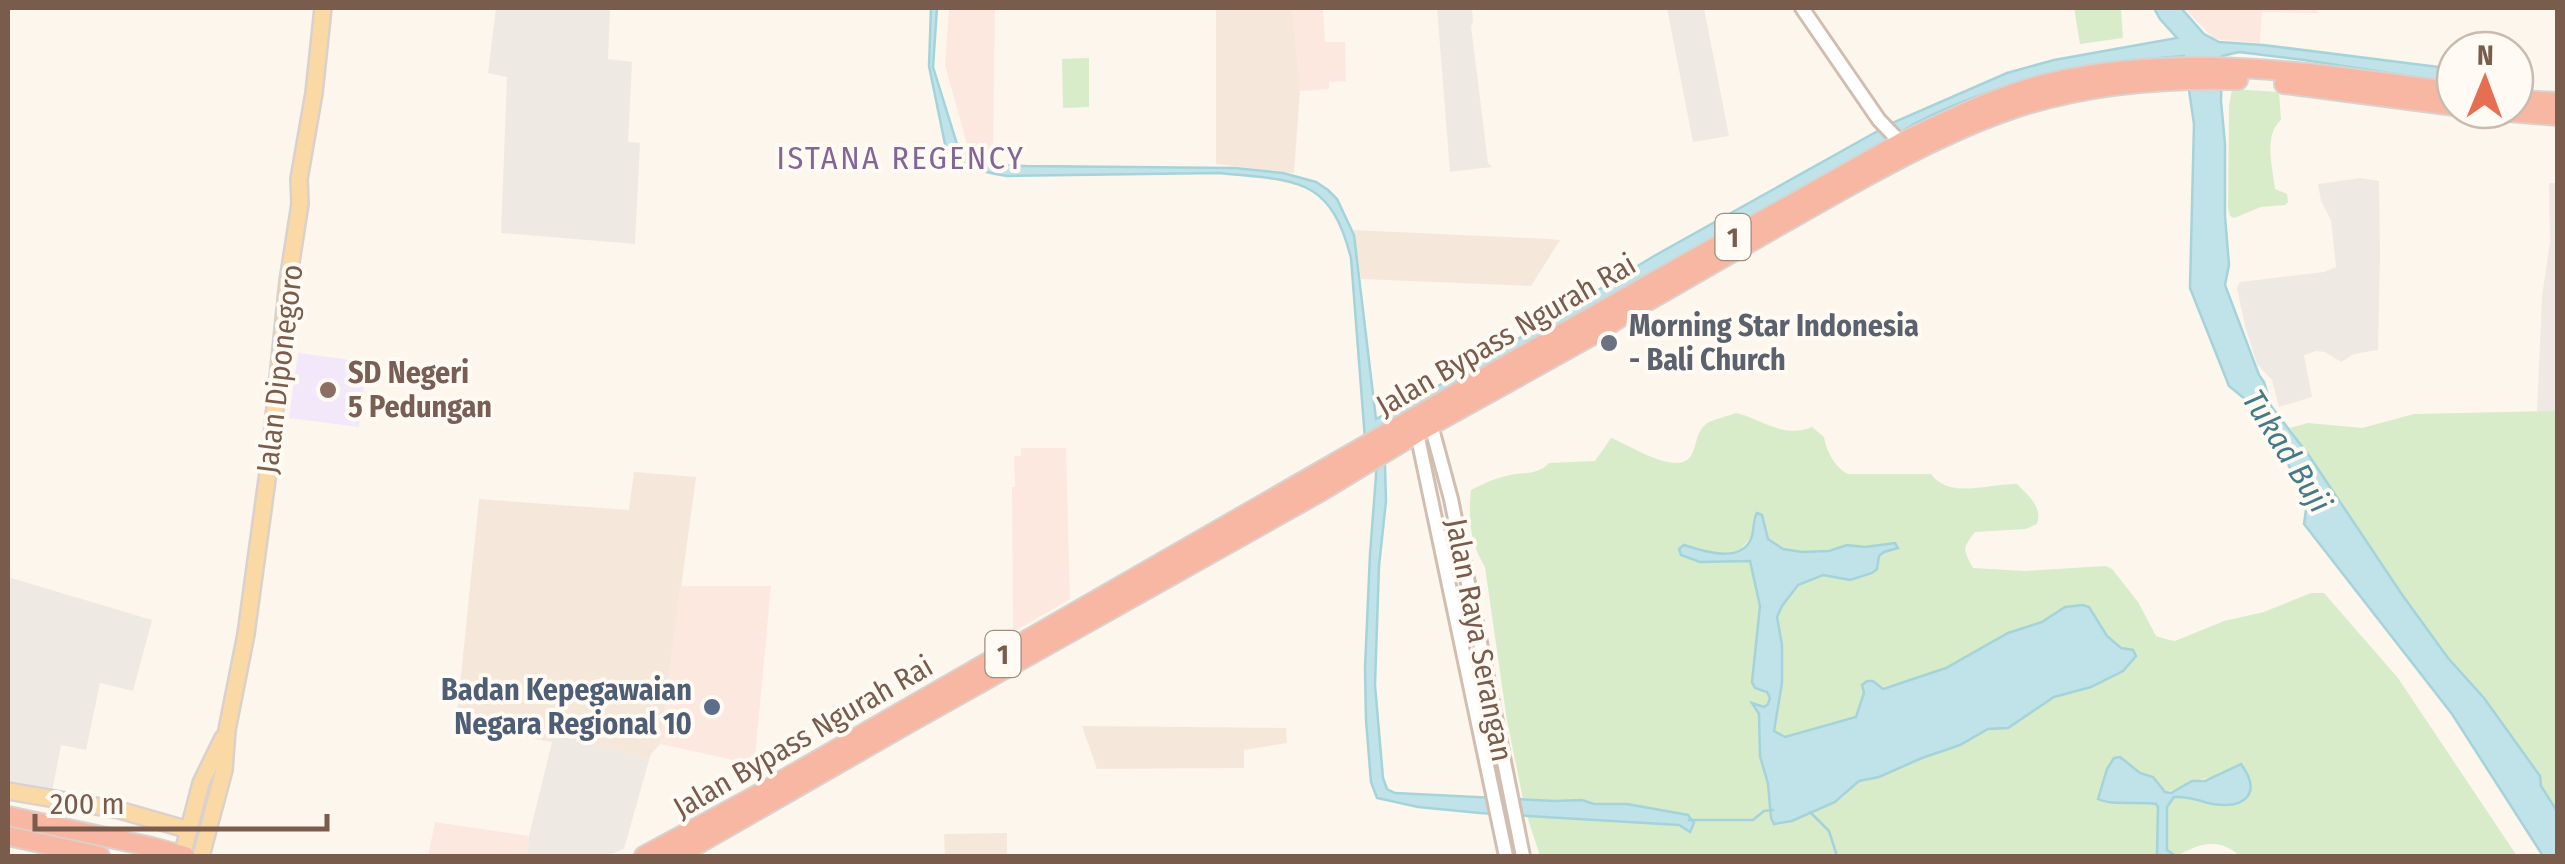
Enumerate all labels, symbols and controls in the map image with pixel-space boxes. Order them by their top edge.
north arrow [2435,30,2535,130]
text: N [2477,39,2494,72]
district label: ISTANA REGENCY [777,139,1025,177]
road number: 1 [1716,214,1750,260]
street label: Jalan Bypass Ngurah Rai [1370,246,1642,424]
street label: Jalan Diponegoro [249,263,311,475]
place label: Morning Star Indonesia - Bali Church [1629,308,1919,378]
marker: Morning Star Indonesia - Bali Church [1598,332,1620,354]
place label: SD Negeri 5 Pedungan [348,355,492,425]
marker: SD Negeri 5 Pedungan [317,379,339,401]
water label: Tukad Buji [2235,383,2339,519]
street label: Jalan Raya Serangan [1438,515,1520,765]
road number: 1 [986,631,1020,677]
street label: Jalan Bypass Ngurah Rai [667,648,939,826]
place label: Badan Kepegawaian Negara Regional 10 [441,672,692,742]
marker: Badan Kepegawaian Negara Regional 10 [701,696,723,718]
scale bar [35,769,328,831]
text: 200 m [50,786,125,822]

